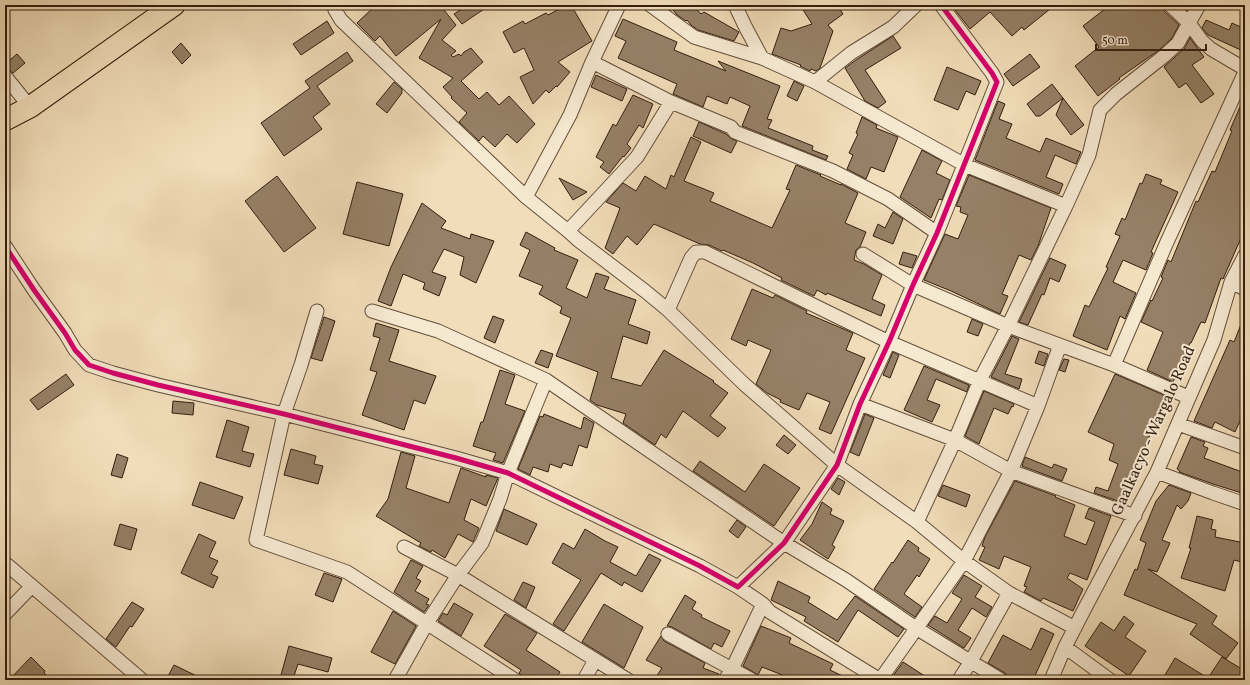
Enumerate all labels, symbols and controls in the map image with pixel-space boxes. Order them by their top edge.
scale bar [1096,26,1206,52]
text: 50 m [1102,33,1128,49]
street label: Gaalkacyo - Wargalo Road [1107,343,1201,519]

